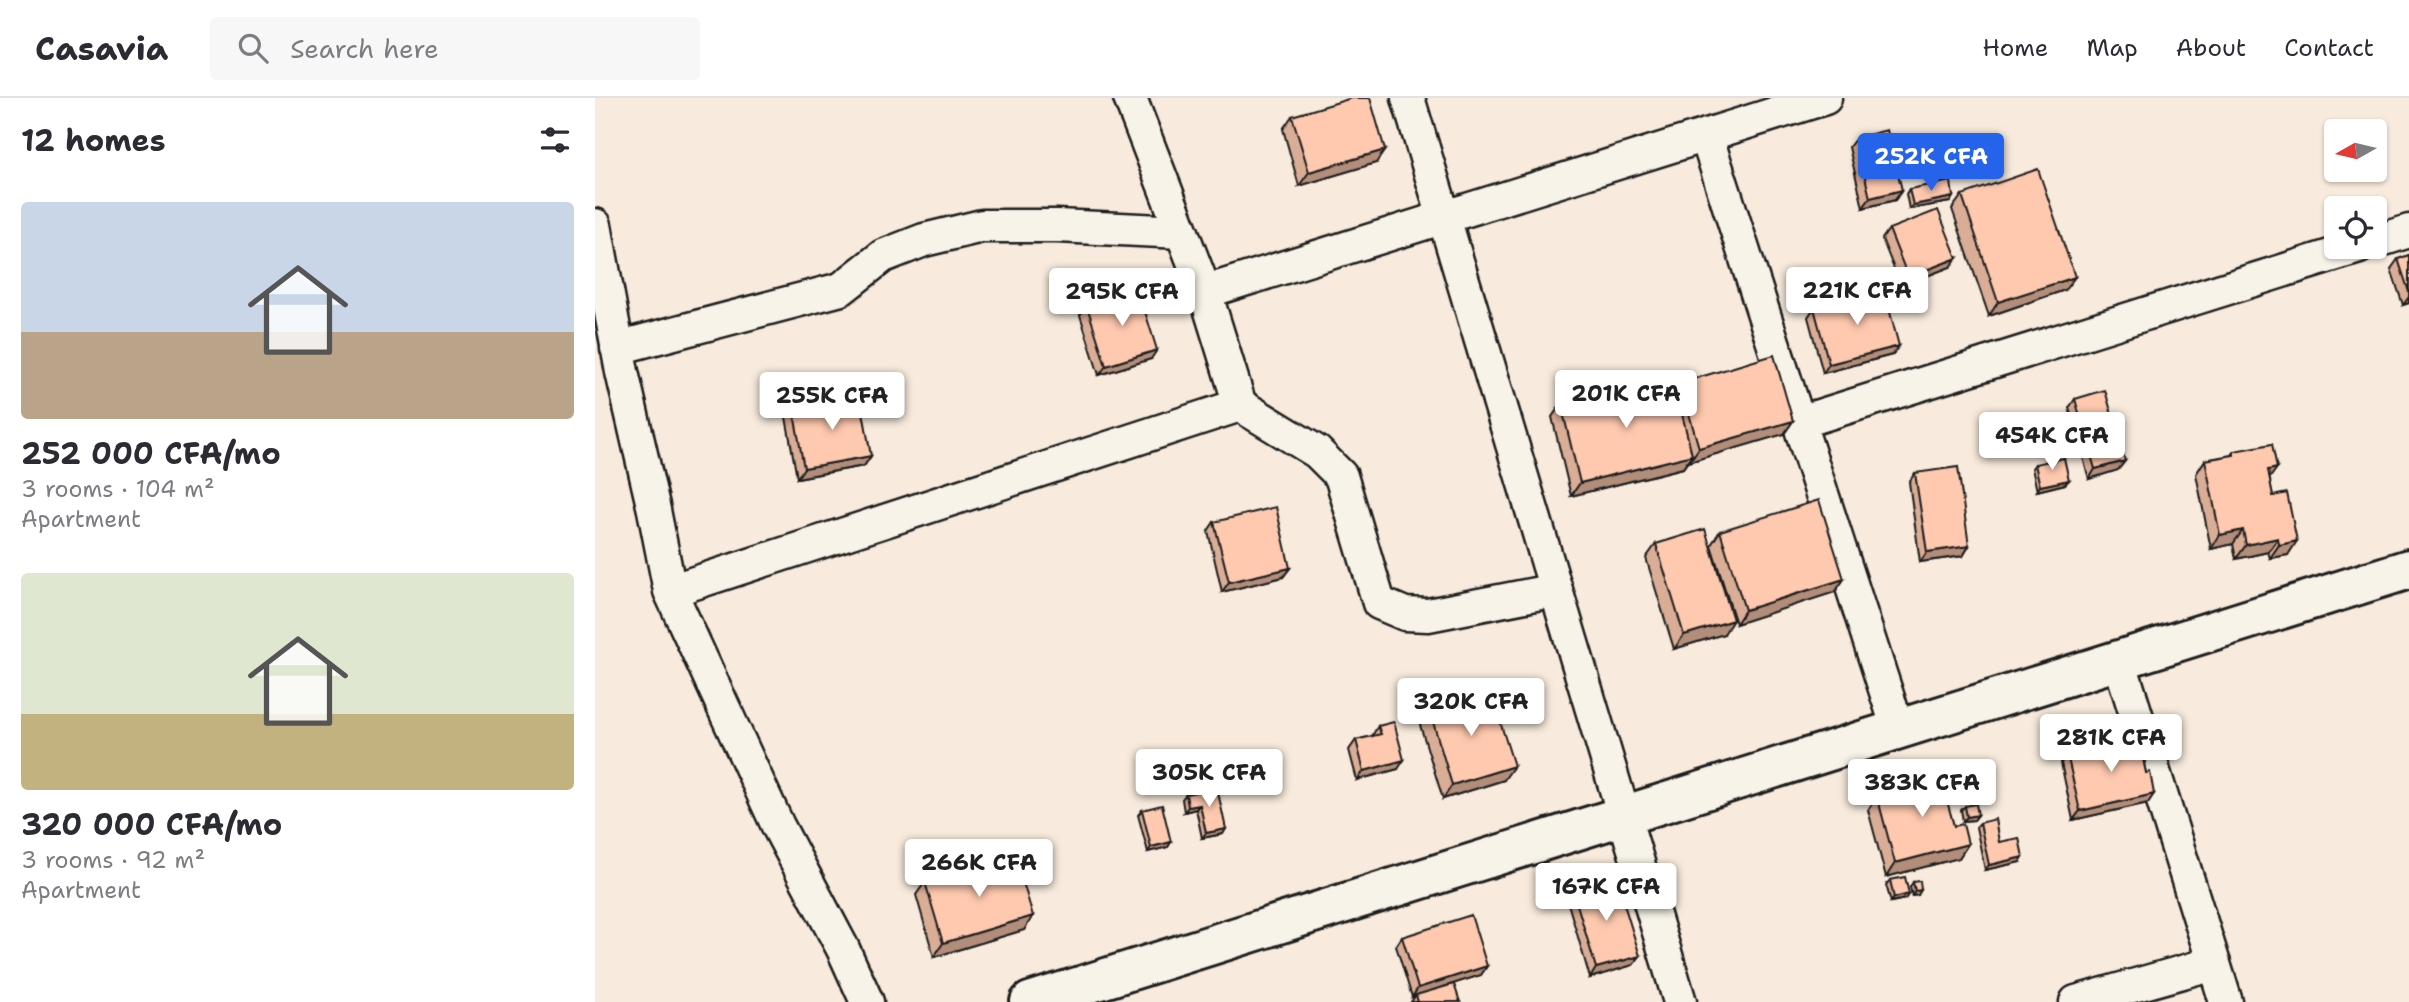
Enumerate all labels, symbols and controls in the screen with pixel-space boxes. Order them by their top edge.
search box [210,17,700,80]
text: Casavia [35,26,168,71]
icon: search [234,29,272,67]
text: Search here [290,31,439,66]
text: Home [1982,32,2048,64]
text: Map [2086,32,2138,64]
text: About [2176,32,2246,64]
text: Contact [2284,32,2374,64]
north arrow [2324,119,2387,182]
map controls [2324,119,2387,259]
text: 12 homes [21,120,165,161]
icon: filters [536,121,574,159]
pin: 252K CFA [1859,134,2003,193]
text: 252K CFA [1874,141,1988,171]
button: locate [2324,196,2387,259]
icon: home [235,247,361,373]
pin: 295K CFA [1050,268,1194,328]
pin: 221K CFA [1785,268,1929,327]
text: 221K CFA [1802,275,1912,305]
text: 295K CFA [1065,276,1179,306]
pin: 201K CFA [1554,370,1698,430]
pin: 255K CFA [760,372,904,432]
text: 201K CFA [1571,378,1681,408]
text: 255K CFA [776,380,888,410]
pin: 454K CFA [1980,412,2124,472]
text: 454K CFA [1995,420,2109,450]
text: 252 000 CFA/mo [21,433,281,474]
text: 3 rooms · 104 m² [21,474,214,504]
text: Apartment [21,504,141,534]
icon: home [235,618,361,744]
pin: 320K CFA [1399,678,1543,738]
text: 320K CFA [1413,686,1529,716]
pin: 281K CFA [2039,714,2183,774]
text: 281K CFA [2056,722,2166,752]
pin: 305K CFA [1137,750,1281,809]
text: 305K CFA [1152,757,1266,787]
pin: 383K CFA [1850,760,1994,819]
text: 383K CFA [1864,767,1980,797]
text: 320 000 CFA/mo [21,804,282,845]
pin: 266K CFA [907,840,1051,899]
text: 3 rooms · 92 m² [21,845,205,875]
text: 266K CFA [921,847,1037,877]
pin: 167K CFA [1534,864,1678,923]
text: 167K CFA [1552,871,1660,901]
text: Apartment [21,875,141,905]

